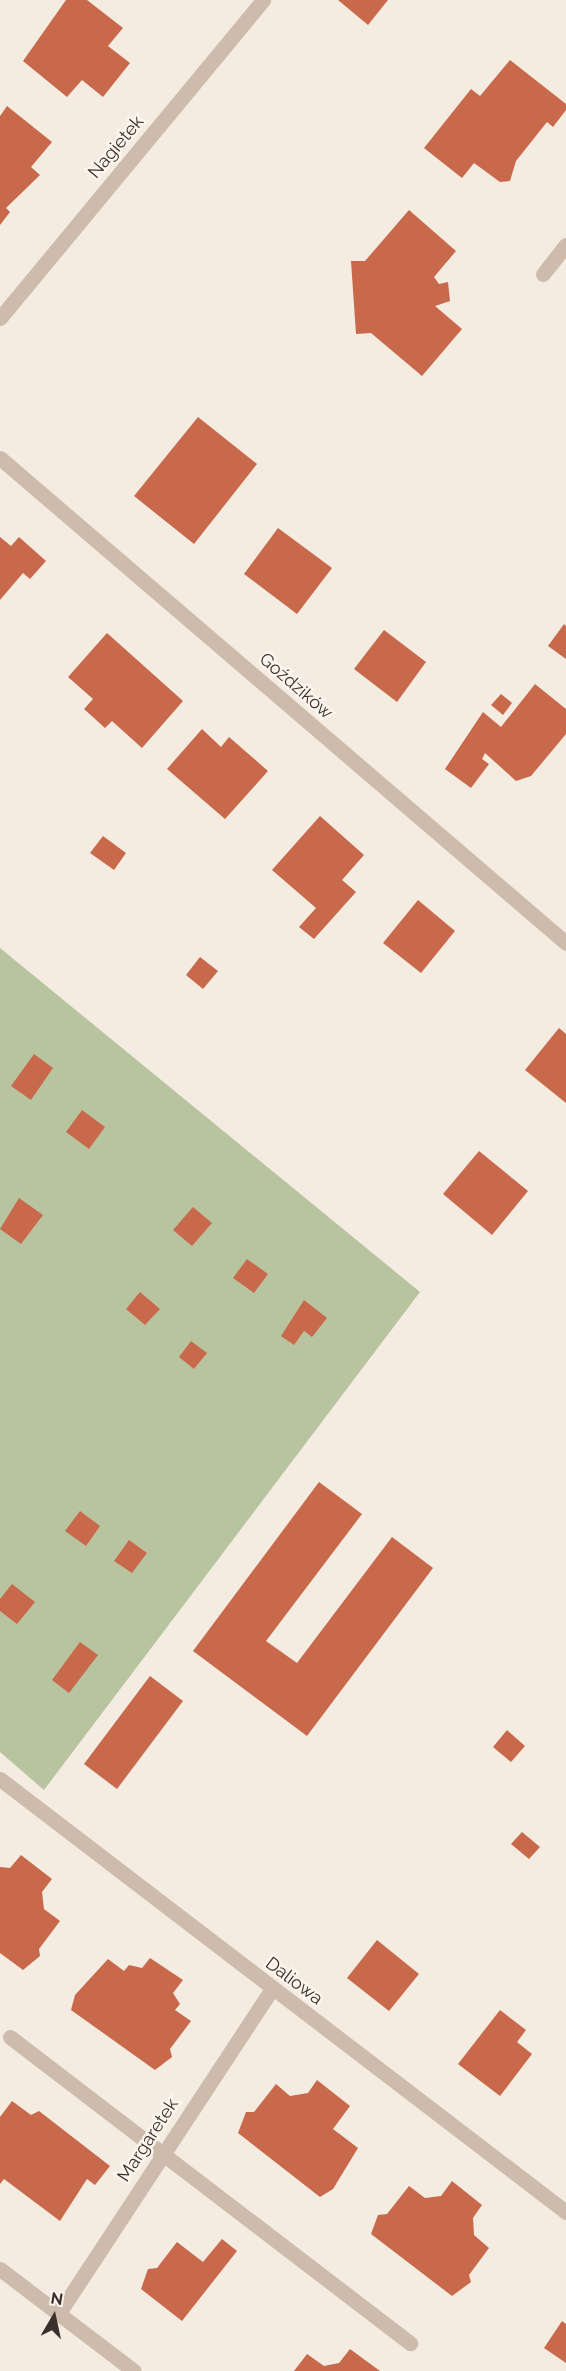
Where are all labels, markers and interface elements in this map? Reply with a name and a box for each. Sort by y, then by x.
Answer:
street label: Nagietek [84,111,148,183]
street label: Goździków [255,648,337,724]
street label: Daliowa [261,1953,327,2009]
street label: Margaretek [113,2094,183,2186]
north arrow [24,2287,84,2347]
text: N [49,2288,64,2309]

